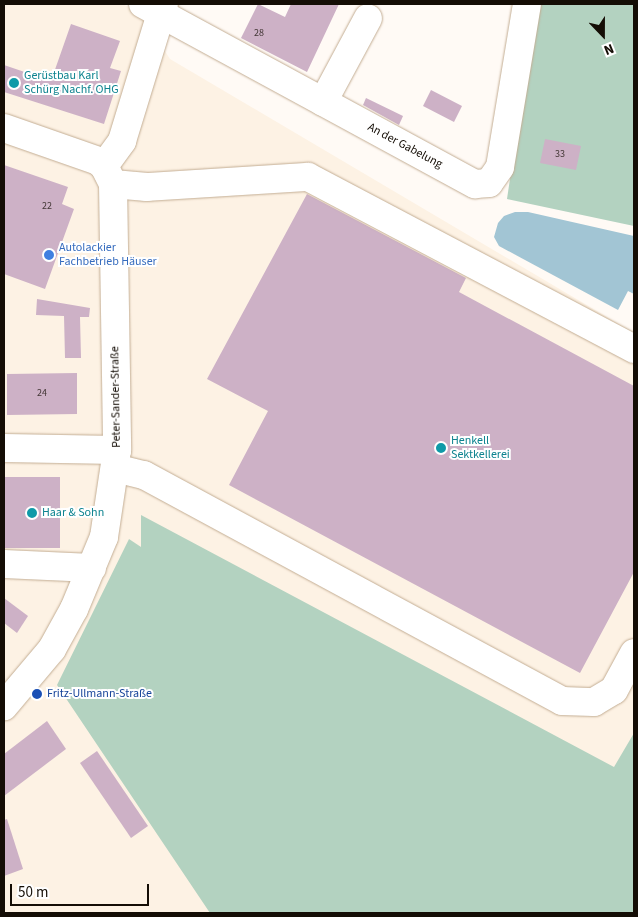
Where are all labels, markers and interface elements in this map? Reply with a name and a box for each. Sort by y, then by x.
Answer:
north arrow [578,10,628,60]
house number: 28 [254,28,264,40]
text: N [601,38,617,60]
place label: Gerüstbau Karl Schürg Nachf. OHG [24,69,119,97]
marker: Gerüstbau Karl Schürg Nachf. OHG [8,77,20,89]
street label: An der Gabelung [365,120,445,172]
house number: 33 [555,149,565,161]
house number: 22 [42,201,52,213]
place label: Autolackier Fachbetrieb Häuser [59,241,157,269]
marker: Autolackier Fachbetrieb Häuser [43,249,55,261]
street label: Peter-Sander-Straße [108,346,124,448]
house number: 24 [37,388,47,400]
place label: Henkell Sektkellerei [451,434,510,462]
marker: Henkell Sektkellerei [435,442,447,454]
place label: Haar & Sohn [42,506,104,520]
marker: Haar & Sohn [26,507,38,519]
place label: Fritz-Ullmann-Straße [47,687,152,701]
marker: Fritz-Ullmann-Straße [31,688,43,700]
scale bar [12,874,151,906]
text: 50 m [18,882,48,903]

